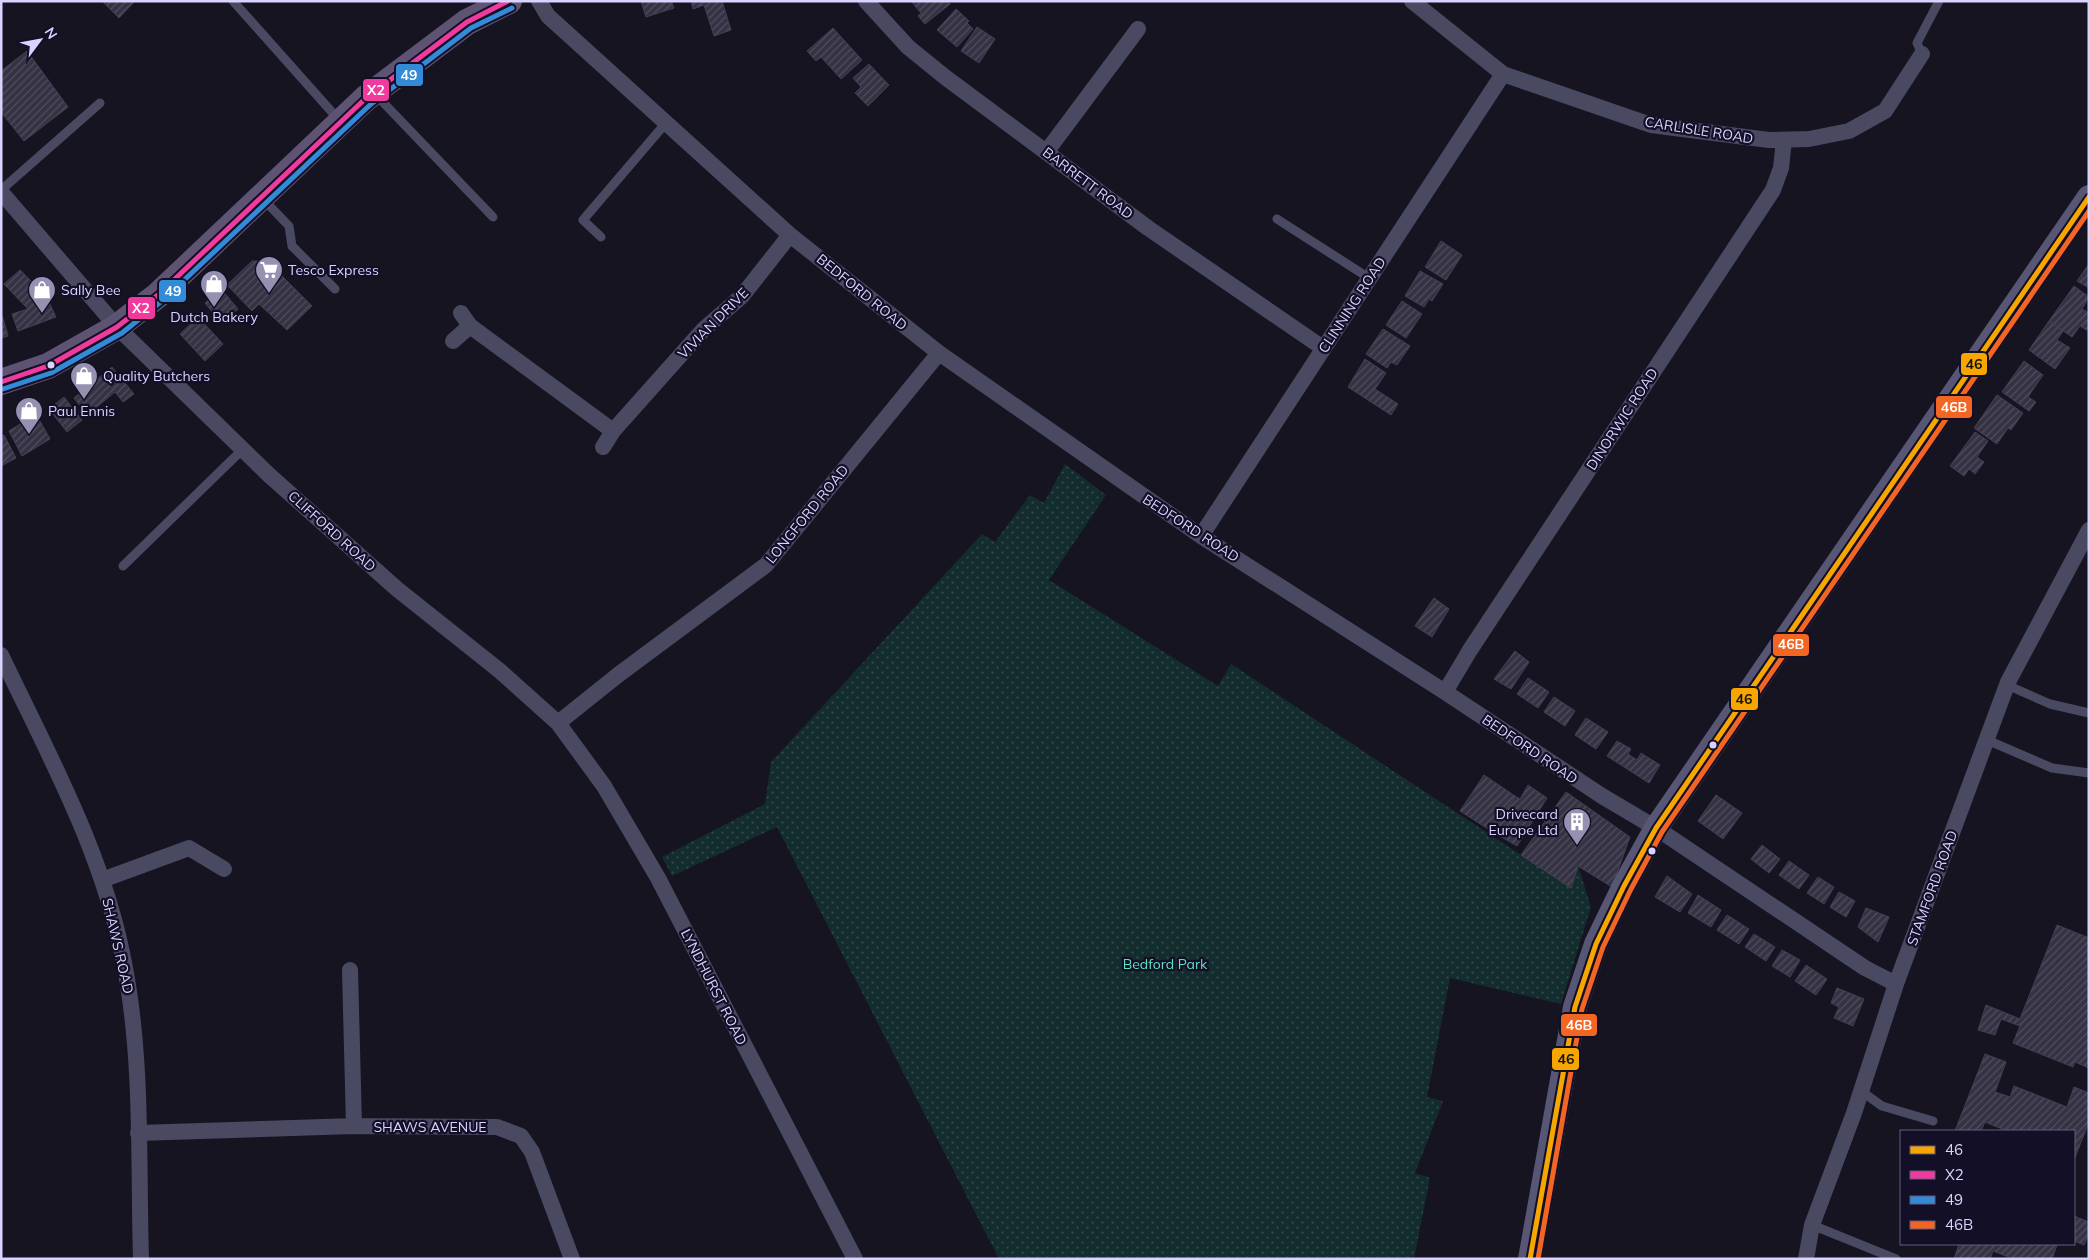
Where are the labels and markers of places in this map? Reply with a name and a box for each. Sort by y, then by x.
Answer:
supermarket icon: Tesco Express [254,255,284,294]
place label: Tesco Express [288,261,379,279]
shop icon: Dutch Bakery [199,269,229,308]
shop icon: Sally Bee [27,275,57,314]
place label: Sally Bee [61,281,121,299]
place label: Dutch Bakery [170,308,258,326]
unlabelled marker [46,360,56,370]
shop icon: Quality Butchers [69,361,99,400]
place label: Quality Butchers [103,367,210,385]
shop icon: Paul Ennis [14,396,44,435]
place label: Paul Ennis [48,402,115,420]
unlabelled marker [1708,740,1718,750]
place label: Drivecard Europe Ltd [1489,805,1558,839]
building icon: Drivecard Europe Ltd [1562,807,1592,846]
unlabelled marker [1647,846,1657,856]

